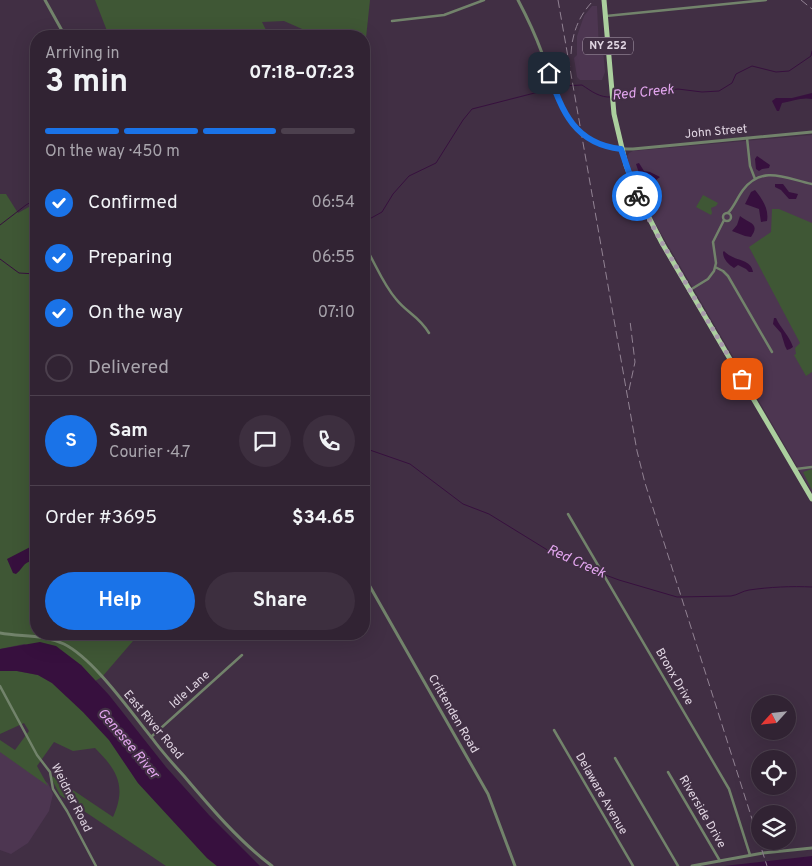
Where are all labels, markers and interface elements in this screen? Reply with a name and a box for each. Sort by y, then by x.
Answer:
road number: NY 252 [583,37,633,54]
text: Arriving in [45,44,120,64]
pin [528,52,570,94]
icon: home [535,59,563,87]
text: 07:18–07:23 [249,61,355,85]
text: 3 min [45,63,128,103]
water label: Red Creek [611,81,676,105]
street label: John Street [684,121,748,143]
text: On the way · 450 m [45,142,180,162]
courier [612,171,662,221]
icon: bike [623,182,651,210]
icon: check [45,189,73,217]
text: Confirmed [88,191,178,215]
text: 06:54 [311,193,355,213]
icon: check [45,244,73,272]
text: Preparing [88,246,172,270]
text: 06:55 [312,248,355,268]
icon: check [45,299,73,327]
text: On the way [88,301,183,325]
text: 07:10 [318,303,355,323]
text: Delivered [88,356,169,380]
pin [721,358,763,400]
icon: bag [728,365,756,393]
button: chat [239,415,291,467]
button: phone [303,415,355,467]
text: Sam [109,419,148,443]
text: S [65,429,77,453]
text: Courier · 4.7 [109,443,190,463]
text: Order #3695 [45,506,157,530]
text: $34.65 [292,506,355,530]
water label: Red Creek [544,542,609,583]
button: Help [45,572,195,630]
button: Share [205,572,355,630]
street label: Bronx Drive [651,646,697,708]
street label: Idle Lane [166,668,214,712]
street label: Crittenden Road [424,672,482,756]
street label: East River Road [119,687,187,763]
north arrow [751,695,796,740]
map controls [751,695,796,850]
water label: Genesee River [94,705,164,784]
street label: Delaware Avenue [571,750,631,838]
button: locate [751,750,796,795]
street label: Weidner Road [47,761,95,835]
street label: Riverside Drive [675,773,729,851]
button: layers [751,805,796,850]

